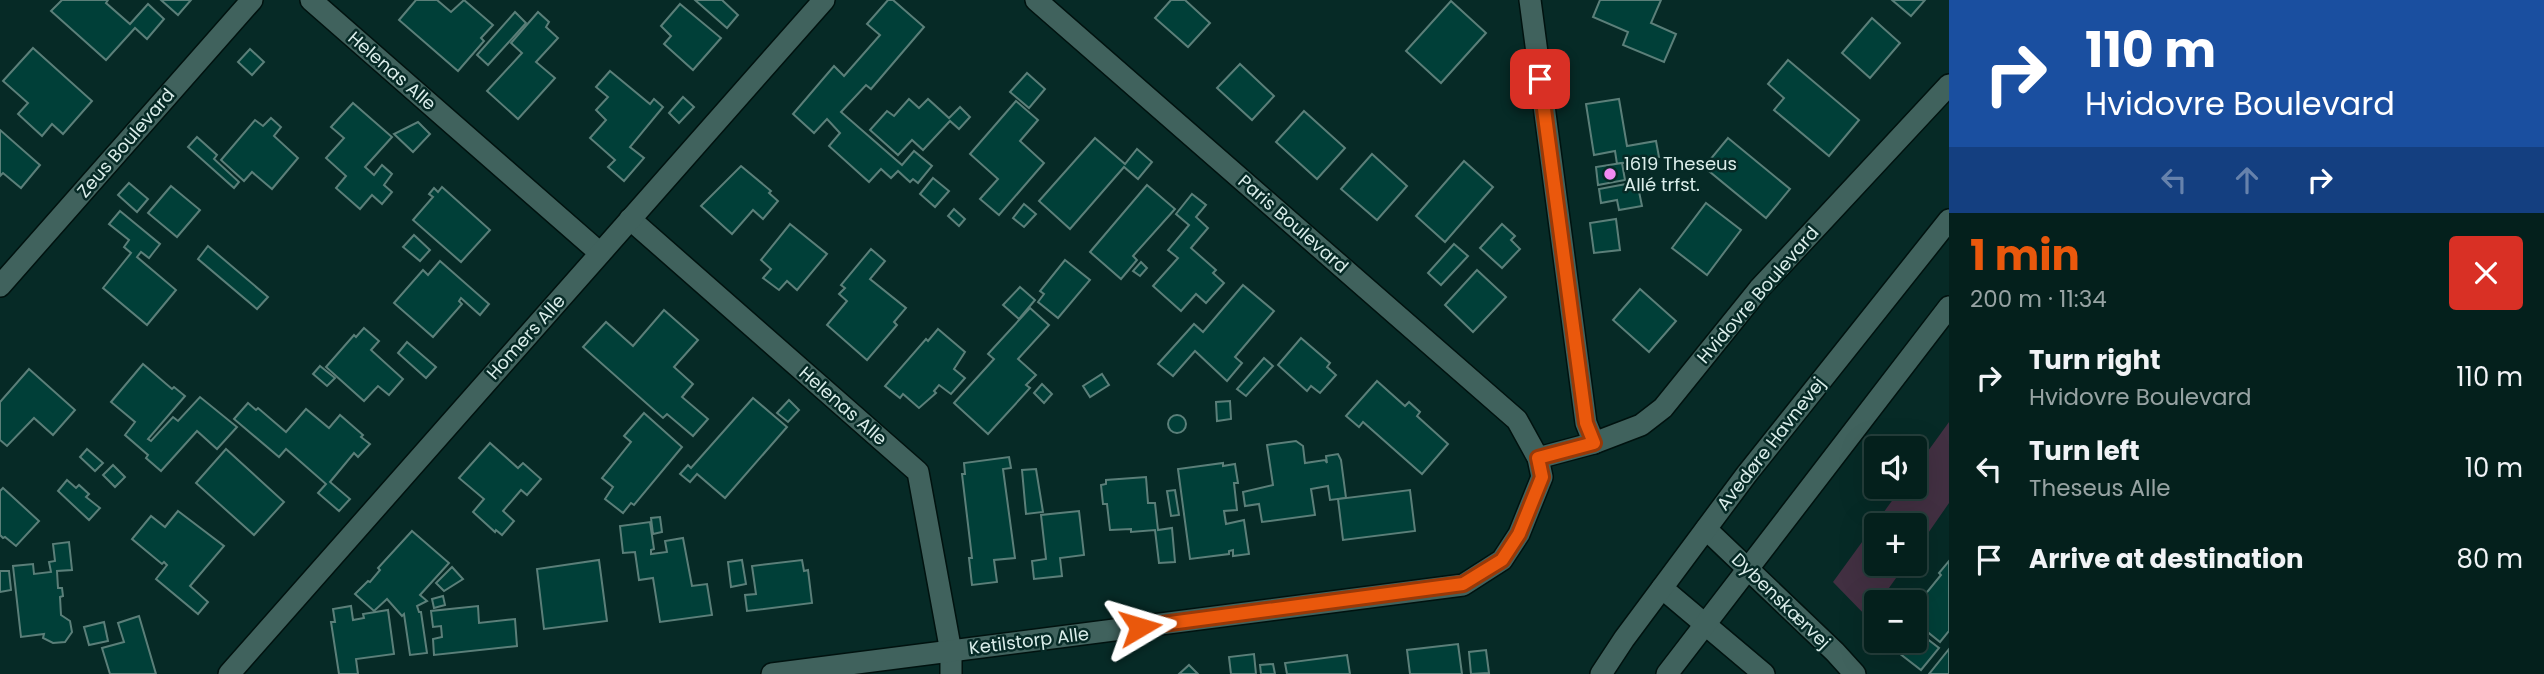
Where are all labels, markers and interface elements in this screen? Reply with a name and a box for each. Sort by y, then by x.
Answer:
text: 110 m [2085,16,2216,84]
street label: Helenas Alle [343,25,442,116]
icon: right [1970,28,2061,119]
pin [1510,49,1570,109]
icon: arrive [1521,60,1559,98]
text: Hvidovre Boulevard [2085,81,2395,126]
street label: Zeus Boulevard [71,83,180,203]
place label: 1619 Theseus Allé trfst. [1624,151,1737,197]
icon: left [2155,161,2193,199]
icon: ahead [2228,161,2266,199]
icon: right [2301,161,2339,199]
marker: 1619 Theseus Allé trfst. [1602,166,1618,182]
street label: Paris Boulevard [1233,169,1354,279]
street label: Hvidovre Boulevard [1691,221,1824,369]
text: 1 min [1970,226,2080,285]
button: close [2449,236,2523,310]
text: 200 m · 11:34 [1970,283,2107,315]
street label: Homers Alle [481,289,571,385]
text: Turn right [2029,342,2161,378]
icon: right [1970,359,2008,397]
text: 110 m [2456,359,2523,395]
street label: Helenas Alle [794,360,893,451]
street label: Avedøre Havnevej [1711,372,1831,516]
text: Hvidovre Boulevard [2029,381,2252,413]
text: Turn left [2029,433,2140,469]
map controls [1864,436,1927,653]
button: sound [1864,436,1927,499]
icon: left [1970,450,2008,488]
text: 10 m [2465,450,2523,486]
text: Theseus Alle [2029,472,2171,504]
button: + [1864,513,1927,576]
icon: arrive [1970,541,2008,579]
text: Arrive at destination [2029,541,2304,577]
text: 80 m [2457,541,2523,577]
street label: Dybenskærvej [1726,547,1836,654]
position arrow [1103,590,1177,664]
button: − [1864,590,1927,653]
street label: Ketilstorp Alle [968,621,1090,660]

